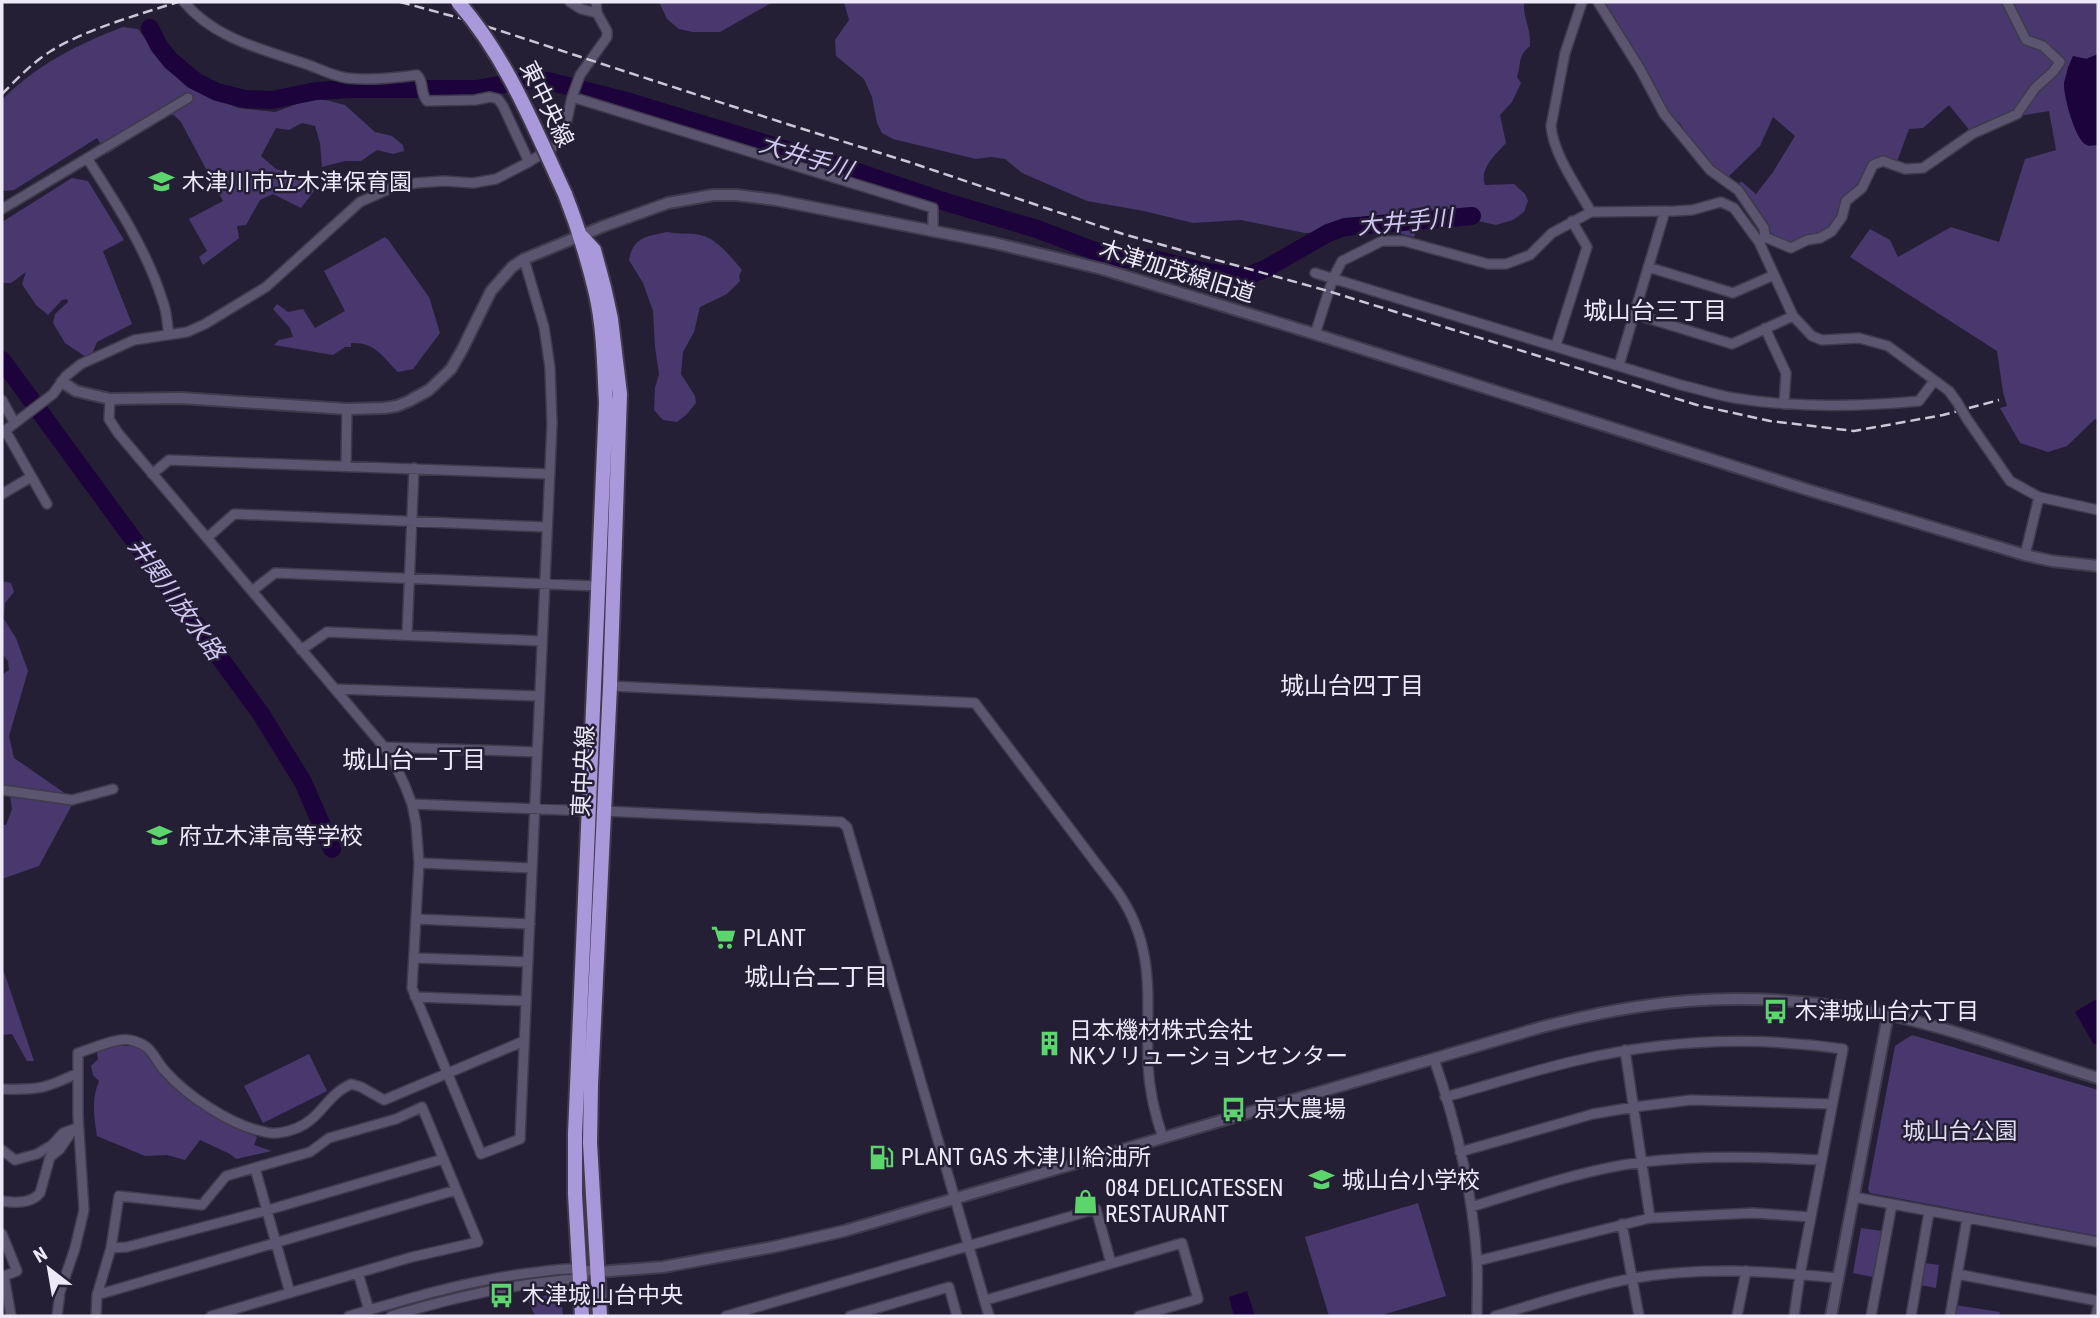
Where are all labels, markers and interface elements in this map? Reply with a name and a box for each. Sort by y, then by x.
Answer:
street label: 東中央線 [514,57,579,151]
water label: 大井手川 [756,130,859,185]
school or university icon: 木津川市立木津保育園 [148,168,176,196]
place label: 木津川市立木津保育園 [182,169,412,196]
water label: 大井手川 [1356,204,1457,240]
street label: 木津加茂線旧道 [1096,235,1258,308]
district label: 城山台三丁目 [1583,297,1727,325]
water label: 井関川放水路 [122,533,231,667]
district label: 城山台四丁目 [1280,672,1424,700]
street label: 東中央線 [568,724,599,818]
district label: 城山台一丁目 [342,746,486,774]
school or university icon: 府立木津高等学校 [145,822,173,850]
place label: 府立木津高等学校 [179,823,363,850]
supermarket icon: PLANT [709,924,737,952]
place label: PLANT [743,925,806,952]
district label: 城山台二丁目 [744,963,888,991]
bus stop icon: 木津城山台六丁目 [1761,997,1789,1025]
place label: 木津城山台六丁目 [1795,998,1979,1025]
place label: 日本機材株式会社 NKソリューションセンター [1069,1017,1348,1070]
building icon: 日本機材株式会社 NKソリューションセンター [1035,1029,1063,1057]
bus stop icon: 京大農場 [1220,1095,1248,1123]
place label: 京大農場 [1254,1096,1346,1123]
park label: 城山台公園 [1903,1118,2018,1145]
fuel station icon: PLANT GAS 木津川給油所 [867,1143,895,1171]
place label: PLANT GAS 木津川給油所 [901,1144,1151,1171]
school or university icon: 城山台小学校 [1308,1166,1336,1194]
place label: 城山台小学校 [1342,1167,1480,1194]
place label: 084 DELICATESSEN RESTAURANT [1105,1175,1283,1228]
shop icon: 084 DELICATESSEN RESTAURANT [1071,1187,1099,1215]
north arrow [14,1234,84,1304]
text: N [30,1242,51,1268]
bus stop icon: 木津城山台中央 [488,1281,516,1309]
place label: 木津城山台中央 [522,1282,683,1309]

